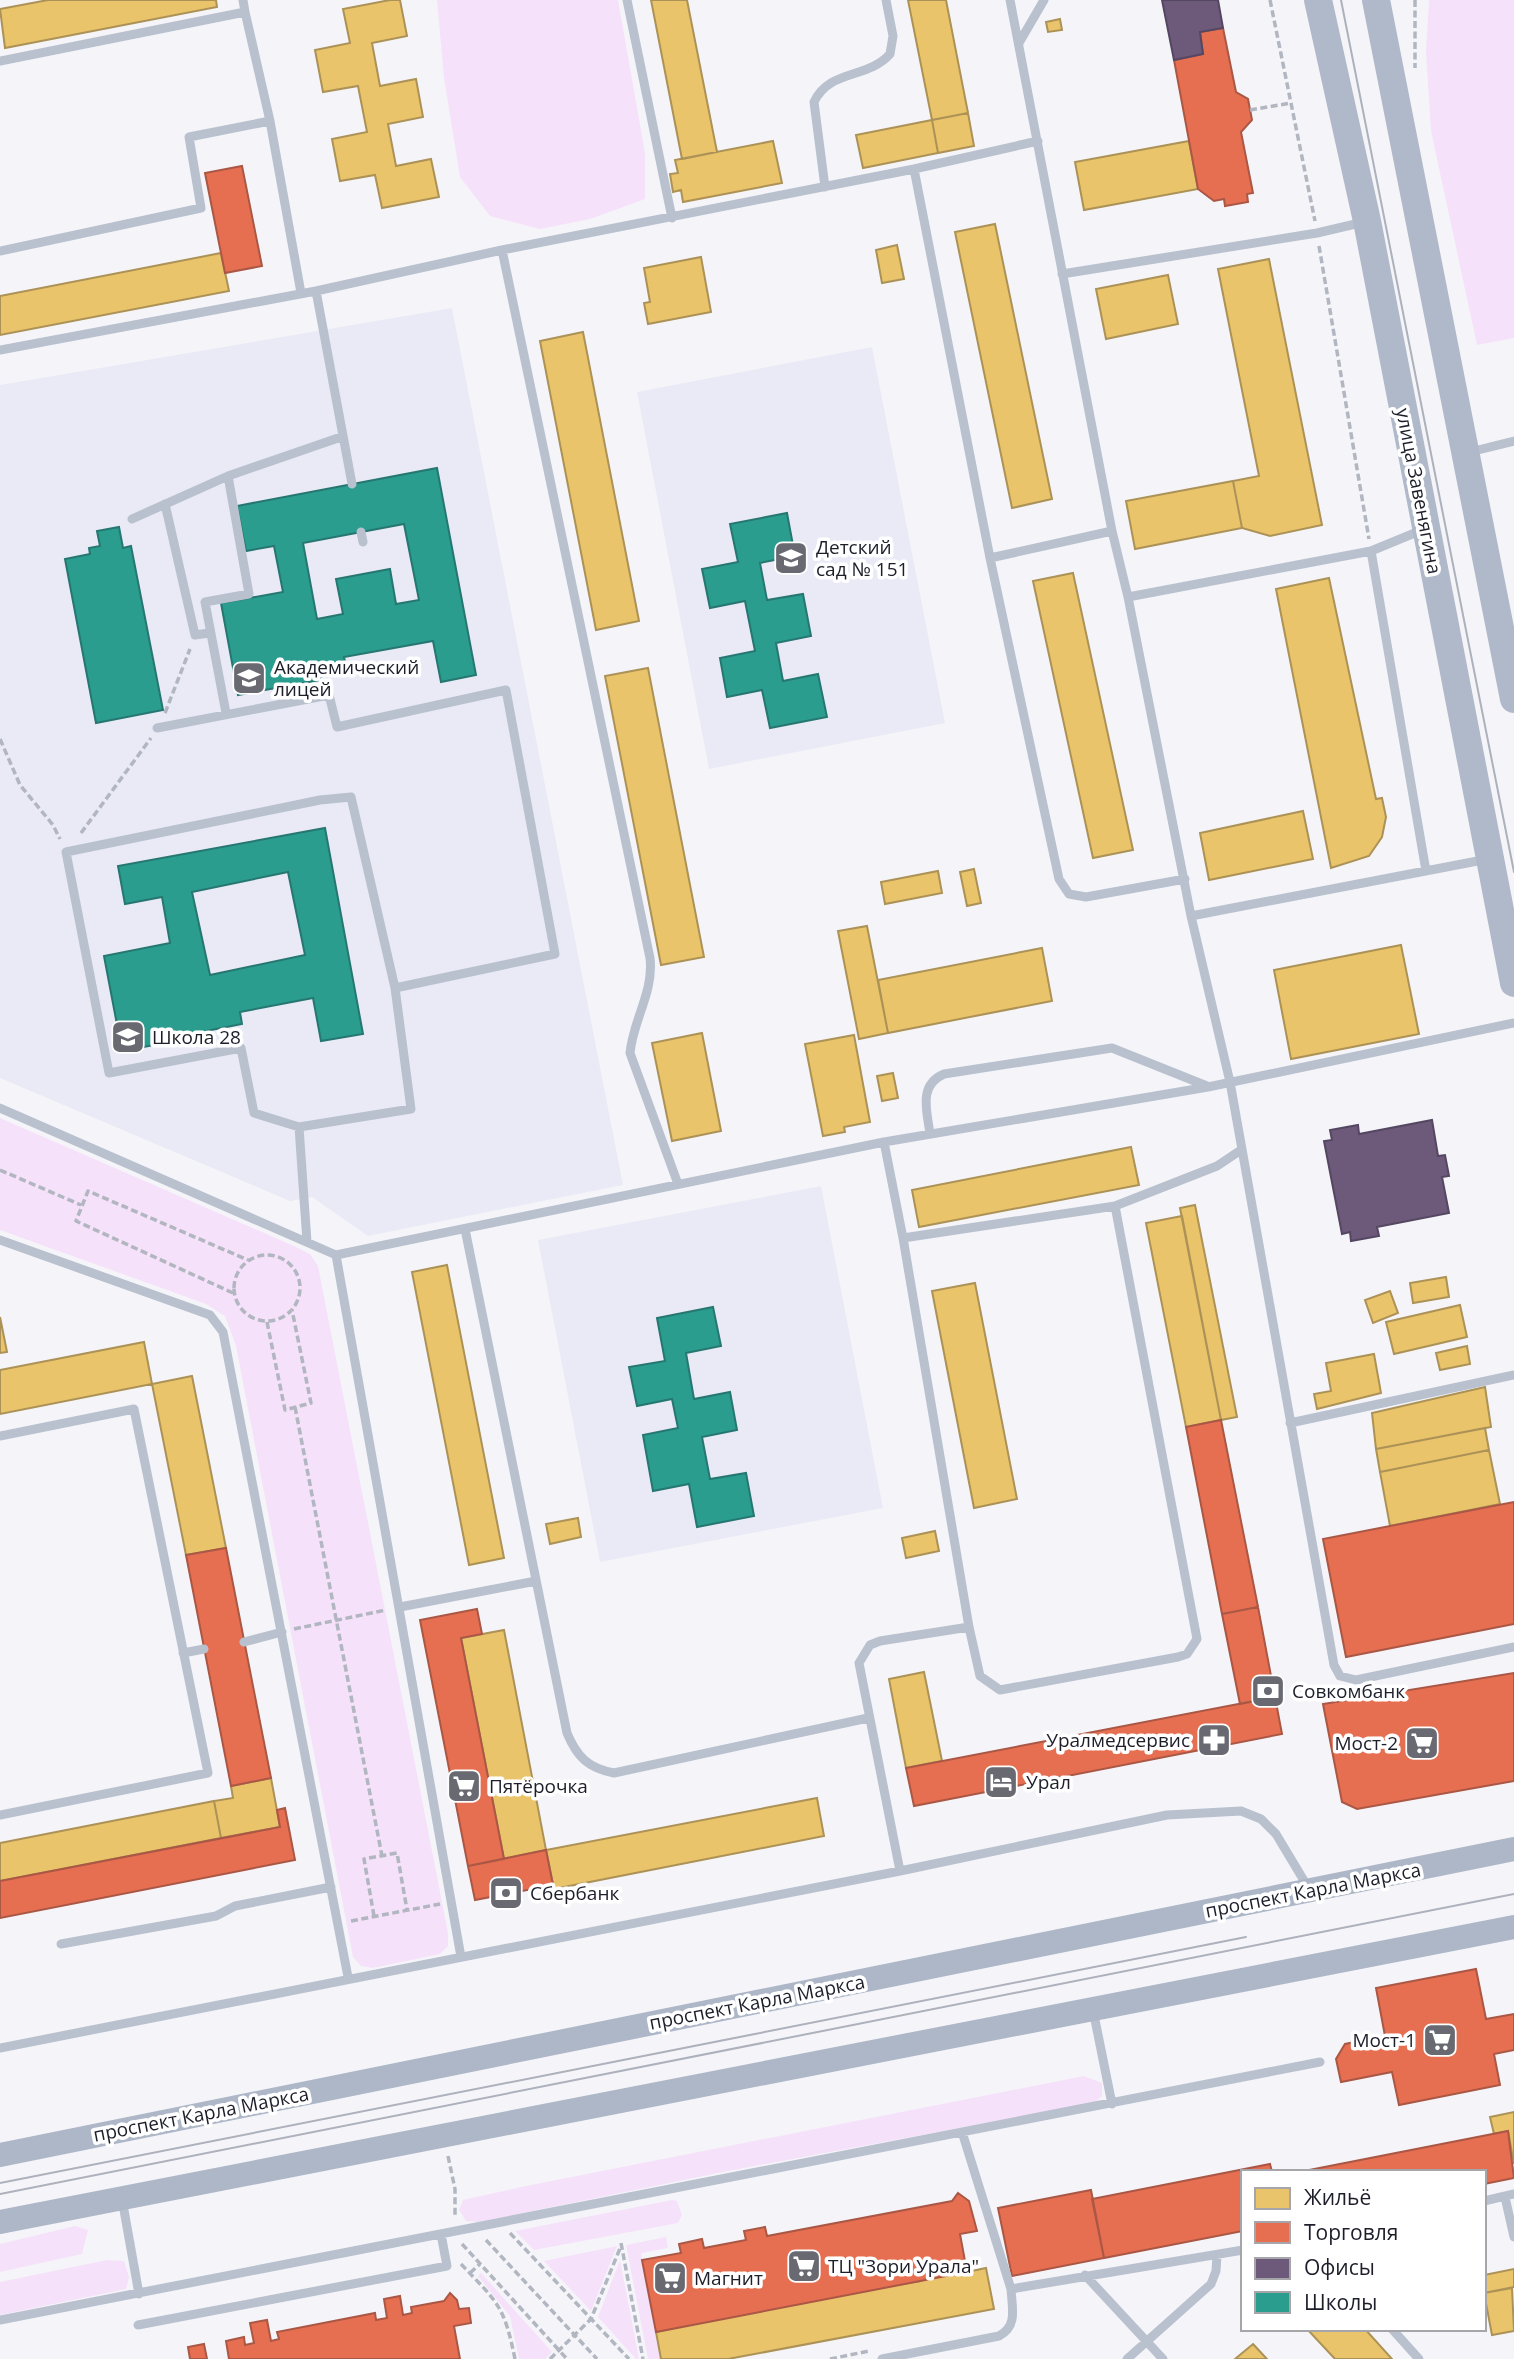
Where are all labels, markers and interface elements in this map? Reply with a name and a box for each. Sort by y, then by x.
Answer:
street label: улица Завенягина [1390,406,1448,576]
place label: Детский сад № 151 [816,534,908,582]
school or university icon: Детский сад № 151 [772,539,810,577]
place label: Академический лицей [274,654,419,702]
school or university icon: Академический лицей [230,659,268,697]
school or university icon: Школа 28 [109,1018,147,1056]
place label: Школа 28 [152,1024,241,1050]
bank icon: Совкомбанк [1249,1672,1287,1710]
place label: Совкомбанк [1292,1678,1405,1704]
pharmacy icon: Уралмедсервис [1195,1721,1233,1759]
supermarket icon: Мост-2 [1403,1724,1441,1762]
place label: Уралмедсервис [1046,1727,1190,1753]
place label: Мост-2 [1334,1730,1398,1756]
hotel icon: Урал [982,1763,1020,1801]
supermarket icon: Пятёрочка [445,1767,483,1805]
place label: Урал [1026,1769,1071,1795]
place label: Пятёрочка [489,1773,588,1799]
street label: проспект Карла Маркса [1203,1856,1423,1924]
bank icon: Сбербанк [487,1874,525,1912]
place label: Сбербанк [530,1880,619,1906]
street label: проспект Карла Маркса [647,1968,867,2036]
supermarket icon: Мост-1 [1421,2021,1459,2059]
place label: Мост-1 [1352,2027,1416,2053]
street label: проспект Карла Маркса [91,2080,311,2148]
legend [1241,2170,1486,2331]
text: Жильё [1304,2183,1371,2211]
text: Торговля [1304,2218,1398,2246]
supermarket icon: ТЦ "Зори Урала" [785,2247,823,2285]
place label: ТЦ "Зори Урала" [828,2253,979,2279]
text: Офисы [1304,2253,1375,2281]
supermarket icon: Магнит [651,2259,689,2297]
place label: Магнит [694,2265,763,2291]
text: Школы [1304,2288,1377,2316]

